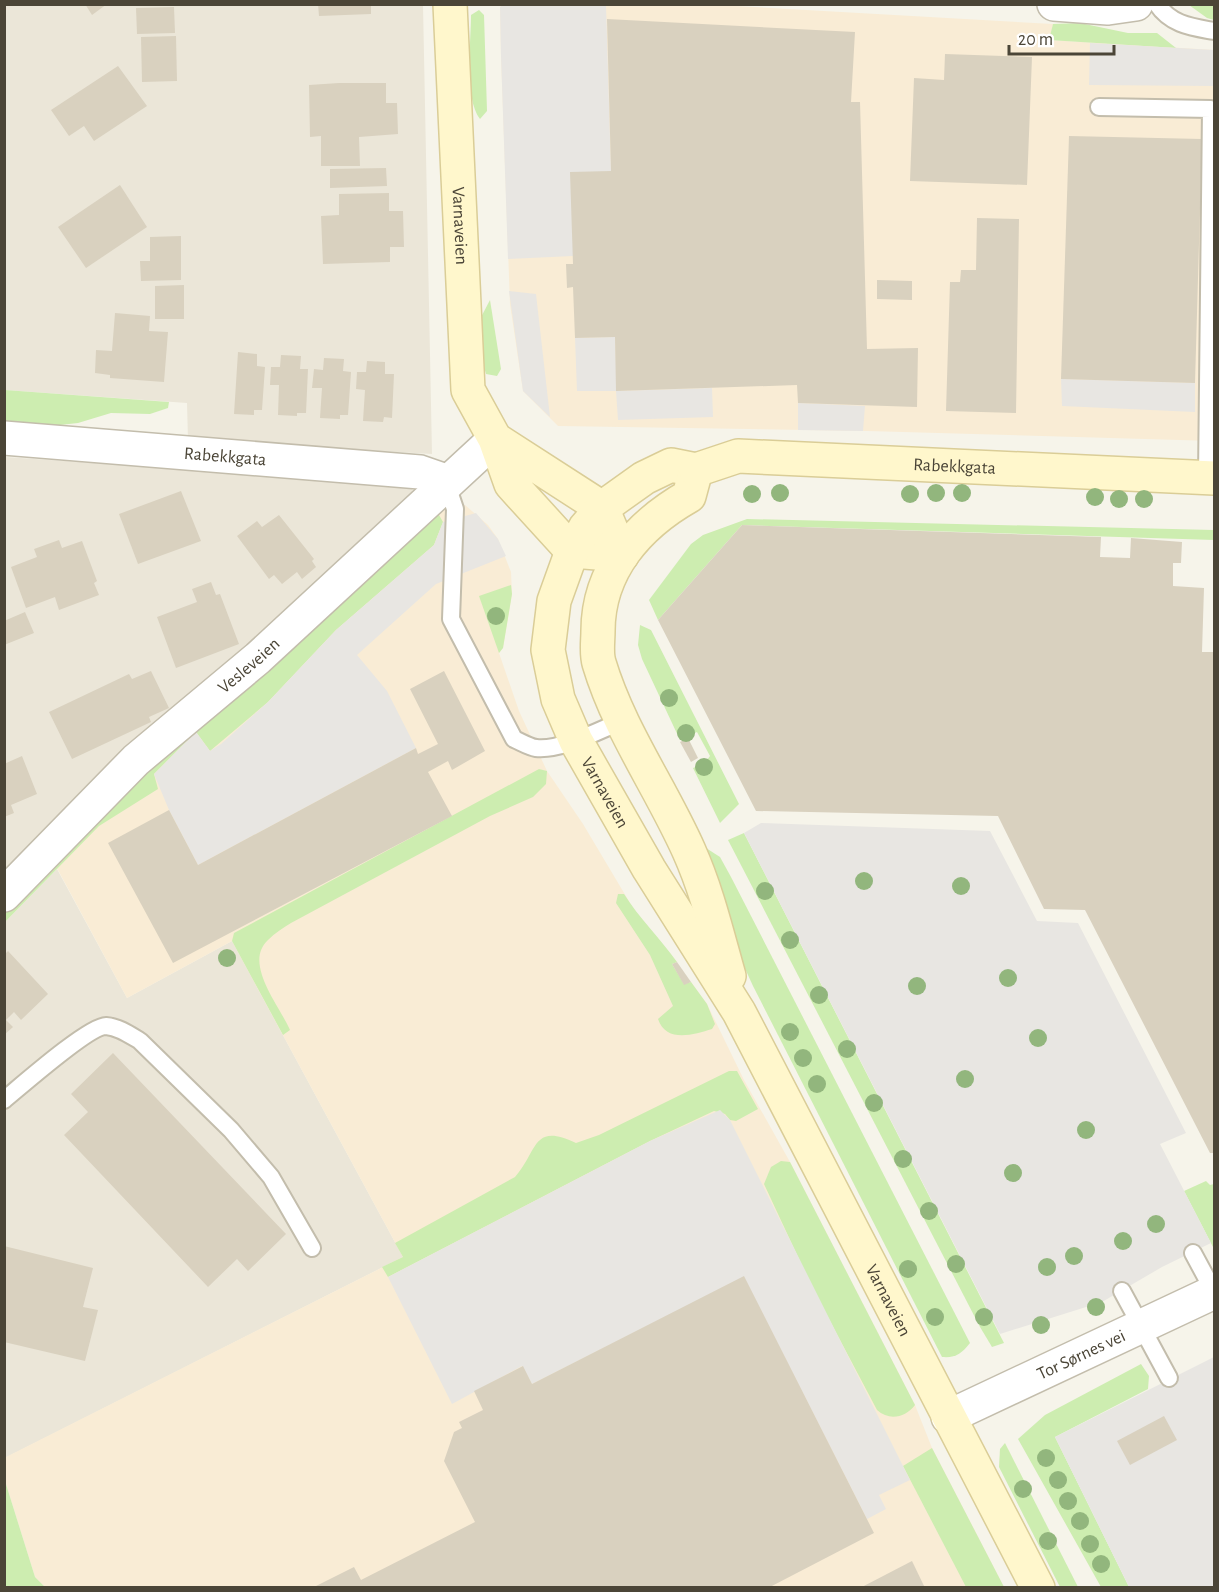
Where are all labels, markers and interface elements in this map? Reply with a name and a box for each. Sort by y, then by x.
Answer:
scale bar [1009,18,1114,56]
text: 20 m [1018,31,1053,49]
street label: Varnaveien [449,186,470,265]
street label: Rabekkgata [183,445,267,469]
street label: Rabekkgata [913,456,996,478]
street label: Vesleveien [215,635,284,697]
street label: Varnaveien [577,754,632,831]
street label: Varnaveien [862,1262,914,1340]
street label: Tor Sørnes vei [1035,1327,1128,1384]

